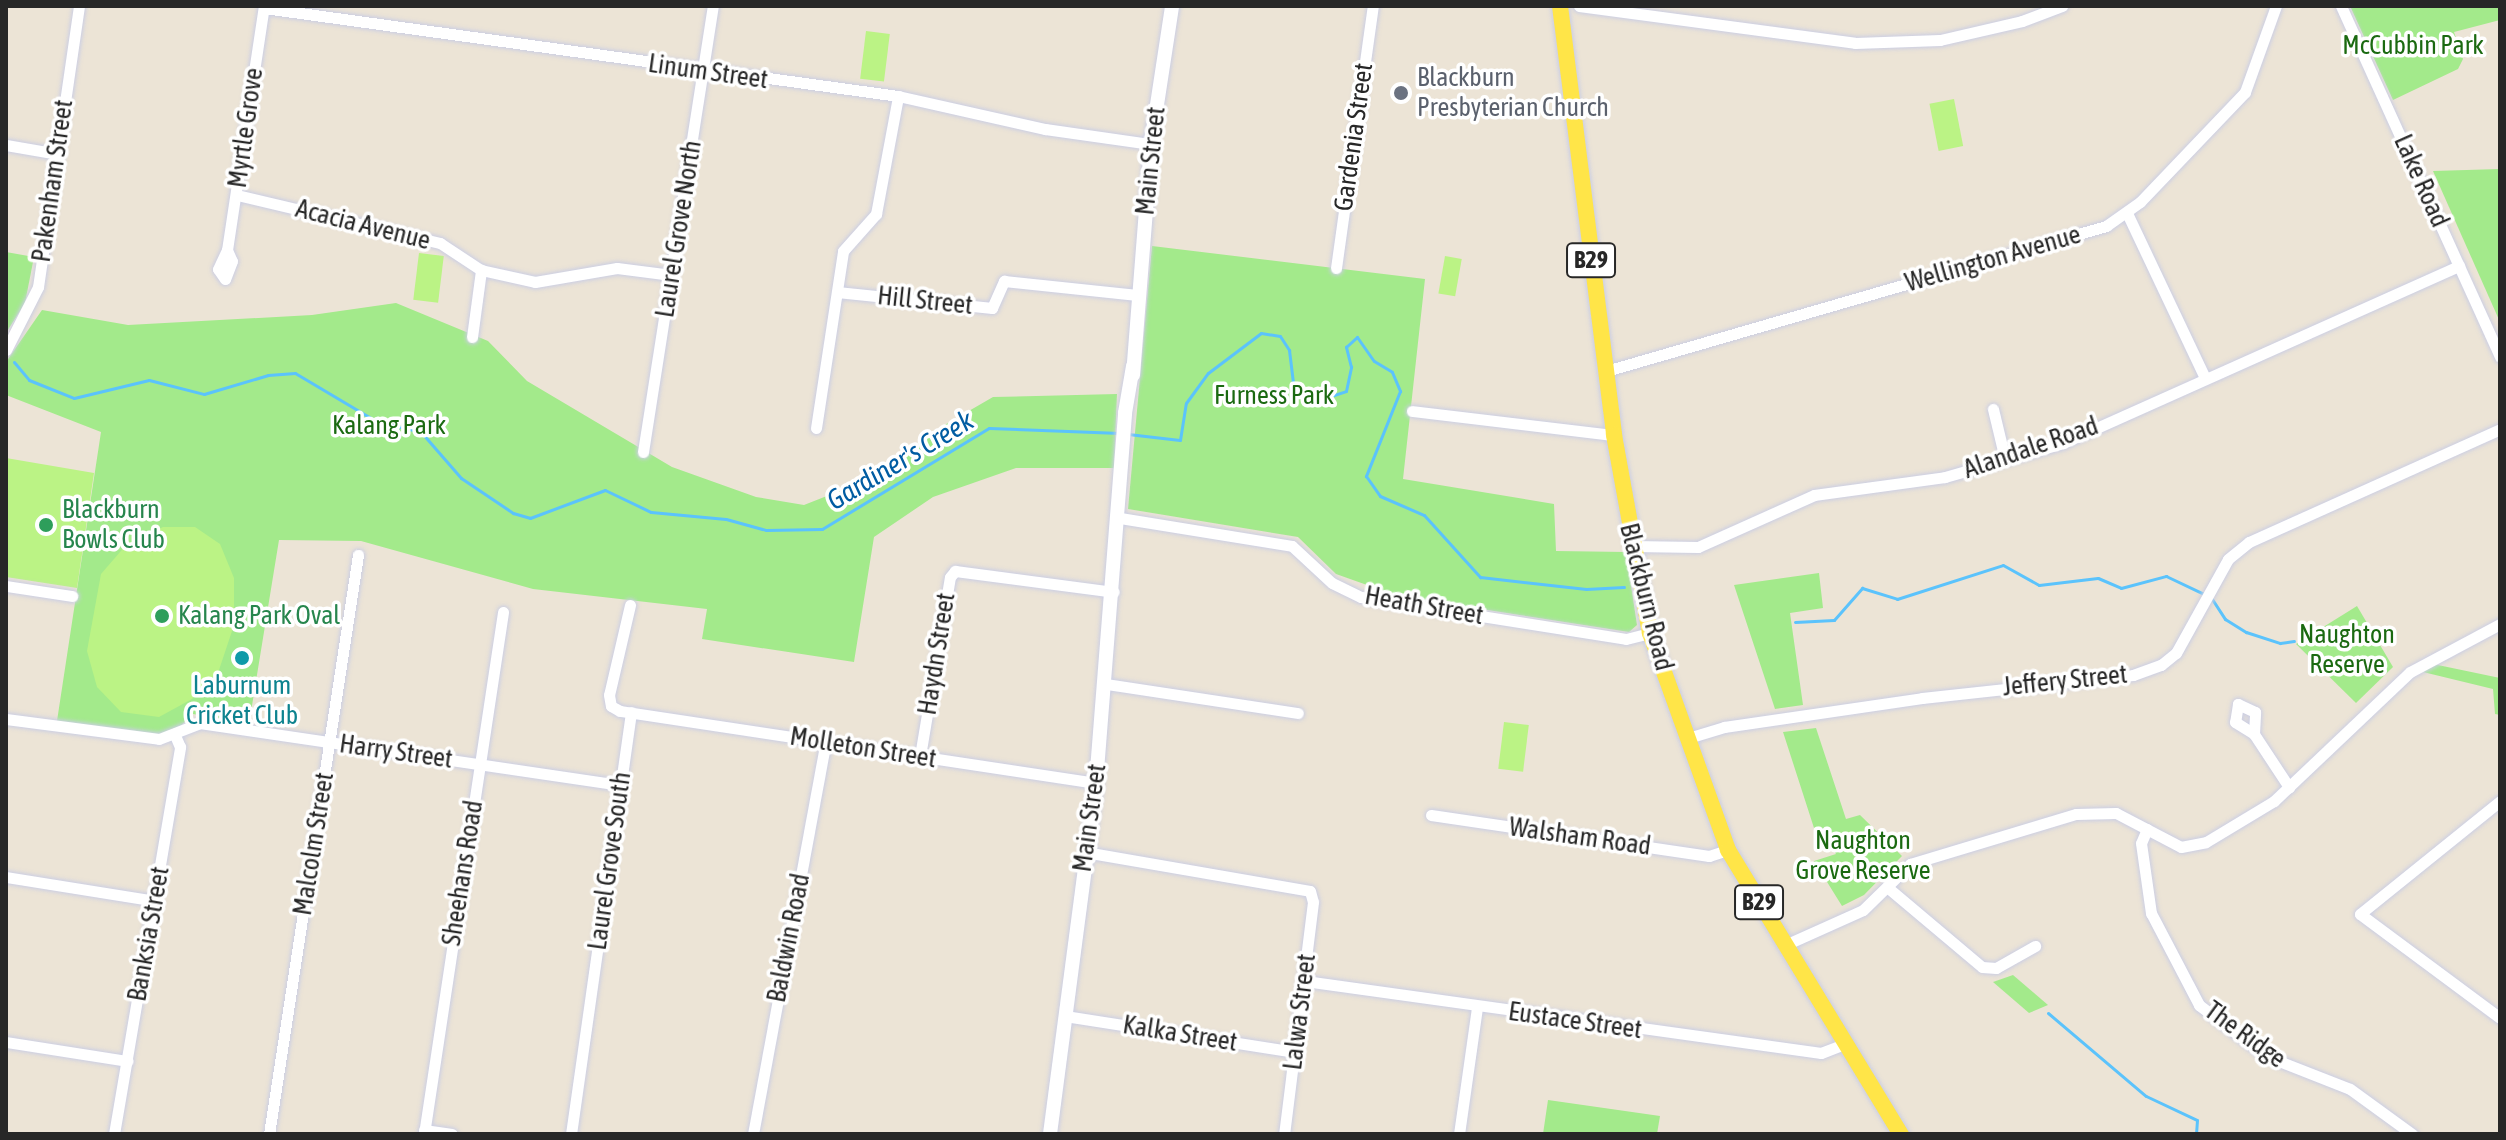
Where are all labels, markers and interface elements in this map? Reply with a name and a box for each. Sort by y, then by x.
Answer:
park label: McCubbin Park [2342,30,2484,62]
street label: Linum Street [646,48,770,96]
street label: Gardenia Street [1328,61,1380,213]
place label: Blackburn Presbyterian Church [1417,62,1609,124]
street label: Myrtle Grove [222,66,270,190]
marker: Blackburn Presbyterian Church [1392,84,1410,102]
street label: Pakenham Street [26,98,80,264]
street label: Main Street [1130,105,1172,217]
street label: Lake Road [2387,130,2455,232]
street label: Laurel Grove North [650,138,708,320]
street label: Acacia Avenue [292,193,434,257]
street label: Wellington Avenue [1902,219,2084,299]
road number: B29 [1565,240,1617,280]
street label: Hill Street [876,280,974,322]
park label: Furness Park [1214,380,1334,412]
water label: Gardiner's Creek [821,403,979,517]
park label: Kalang Park [332,410,446,442]
street label: Alandale Road [1960,410,2102,486]
place label: Blackburn Bowls Club [62,494,165,556]
marker: Blackburn Bowls Club [37,516,55,534]
street label: Blackburn Road [1613,520,1679,674]
street label: Heath Street [1362,580,1486,632]
street label: Haydn Street [912,591,962,717]
place label: Kalang Park Oval [178,600,340,632]
marker: Kalang Park Oval [153,607,171,625]
park label: Naughton Reserve [2299,619,2395,680]
marker: Laburnum Cricket Club [233,649,251,667]
street label: Jeffery Street [2001,659,2129,703]
place label: Laburnum Cricket Club [186,670,298,732]
street label: Molleton Street [788,721,938,775]
street label: Harry Street [337,729,455,775]
street label: Main Street [1067,762,1113,874]
street label: Malcolm Street [287,770,341,918]
street label: Laurel Grove South [582,770,638,952]
street label: Sheehans Road [436,798,490,948]
street label: Walsham Road [1507,812,1653,862]
park label: Naughton Grove Reserve [1796,825,1930,886]
street label: Banksia Street [122,864,176,1004]
street label: Baldwin Road [761,871,817,1005]
road number: B29 [1733,882,1785,922]
street label: Lalwa Street [1277,952,1323,1072]
street label: The Ridge [2198,995,2292,1075]
street label: Eustace Street [1506,996,1644,1046]
street label: Kalka Street [1121,1010,1239,1058]

